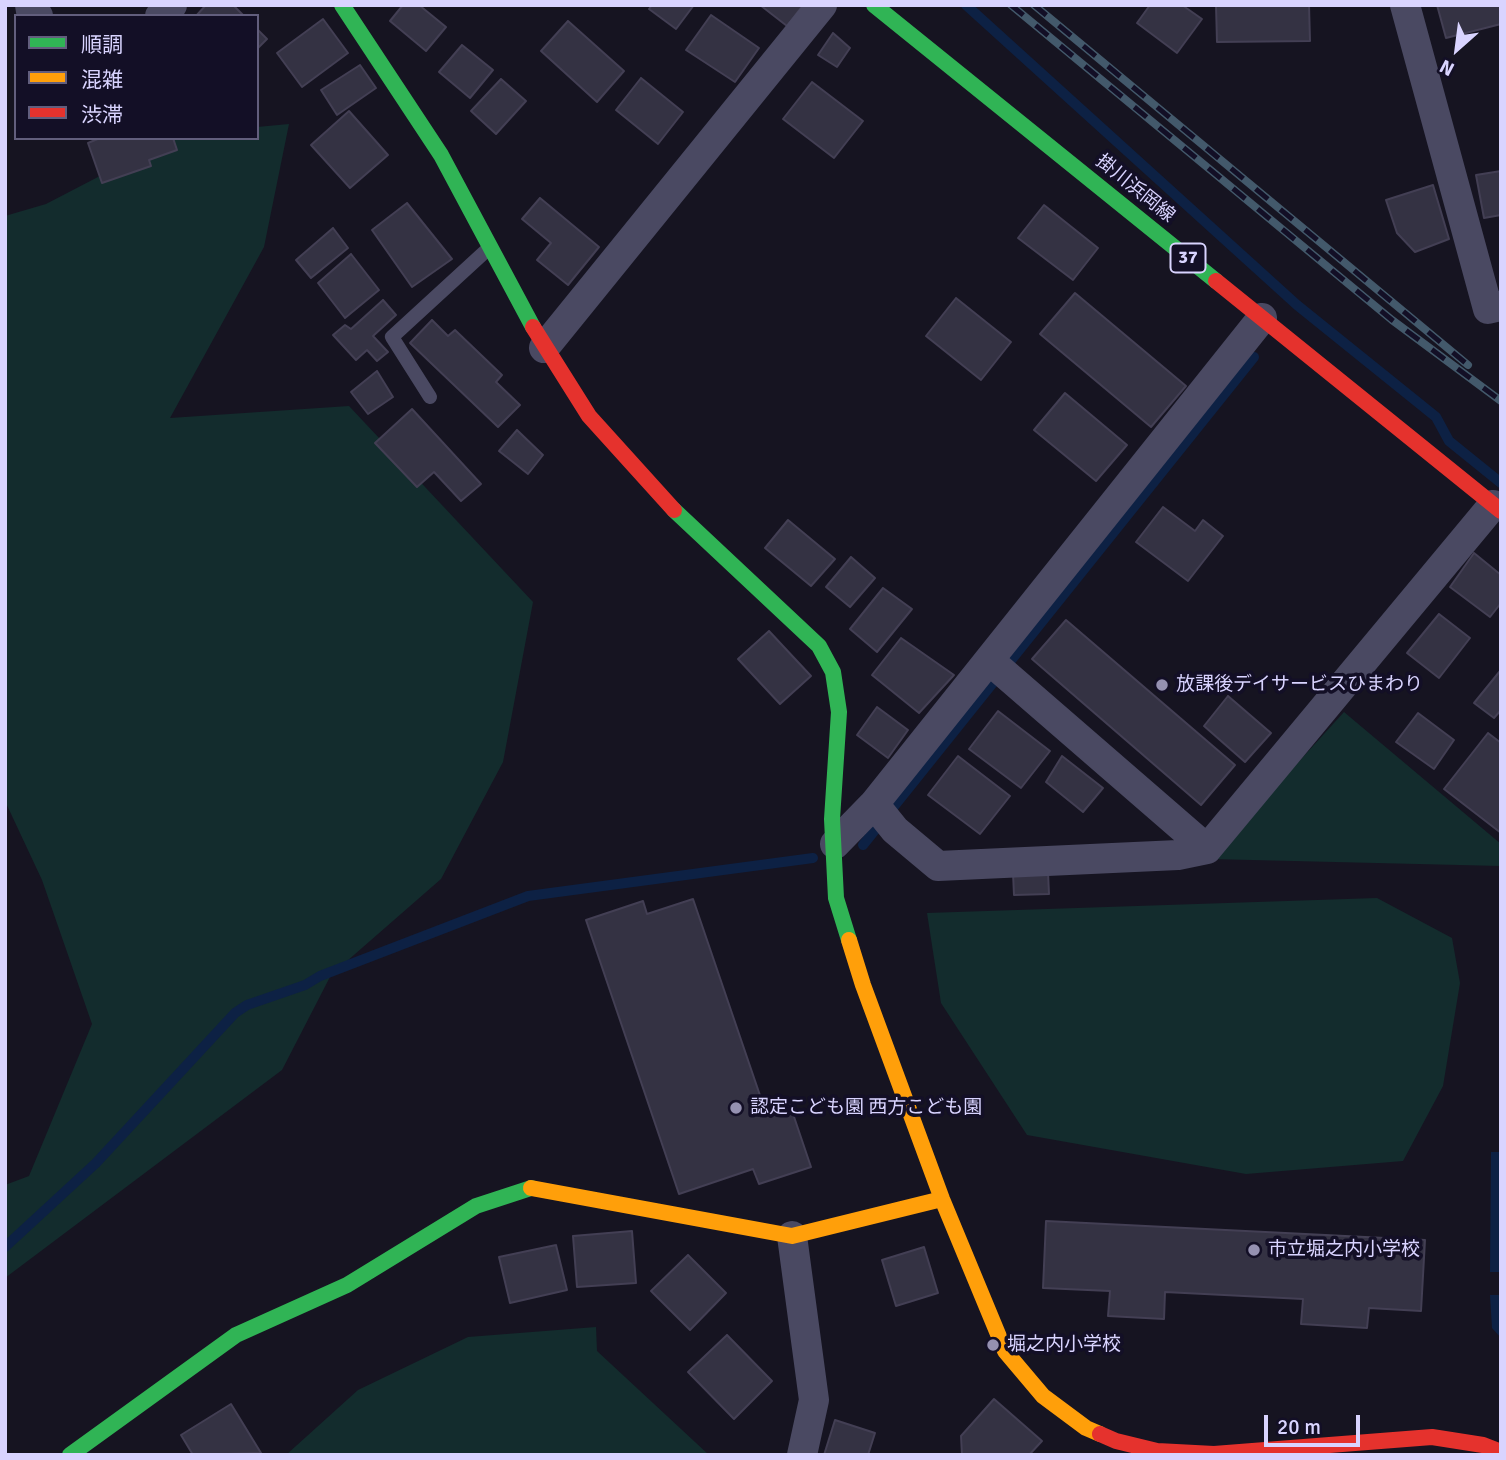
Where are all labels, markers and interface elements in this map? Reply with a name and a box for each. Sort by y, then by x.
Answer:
legend [14,14,259,140]
north arrow [1422,14,1492,84]
text: 順調 [81,32,123,58]
text: N [1436,54,1459,81]
text: 混雑 [81,67,123,93]
text: 渋滞 [81,102,123,128]
street label: 掛川浜岡線 [1091,150,1179,228]
road number: 37 [1170,244,1206,272]
place label: 放課後デイサービスひまわり [1176,674,1423,696]
marker: 放課後デイサービスひまわり [1154,677,1170,693]
place label: 認定こども園 西方こども園 [750,1097,982,1119]
marker: 認定こども園 西方こども園 [728,1100,744,1116]
place label: 市立堀之内小学校 [1268,1239,1420,1261]
marker: 市立堀之内小学校 [1246,1242,1262,1258]
place label: 堀之内小学校 [1007,1334,1121,1356]
marker: 堀之内小学校 [985,1337,1001,1353]
scale bar [1268,1400,1364,1444]
text: 20 m [1277,1414,1321,1440]

